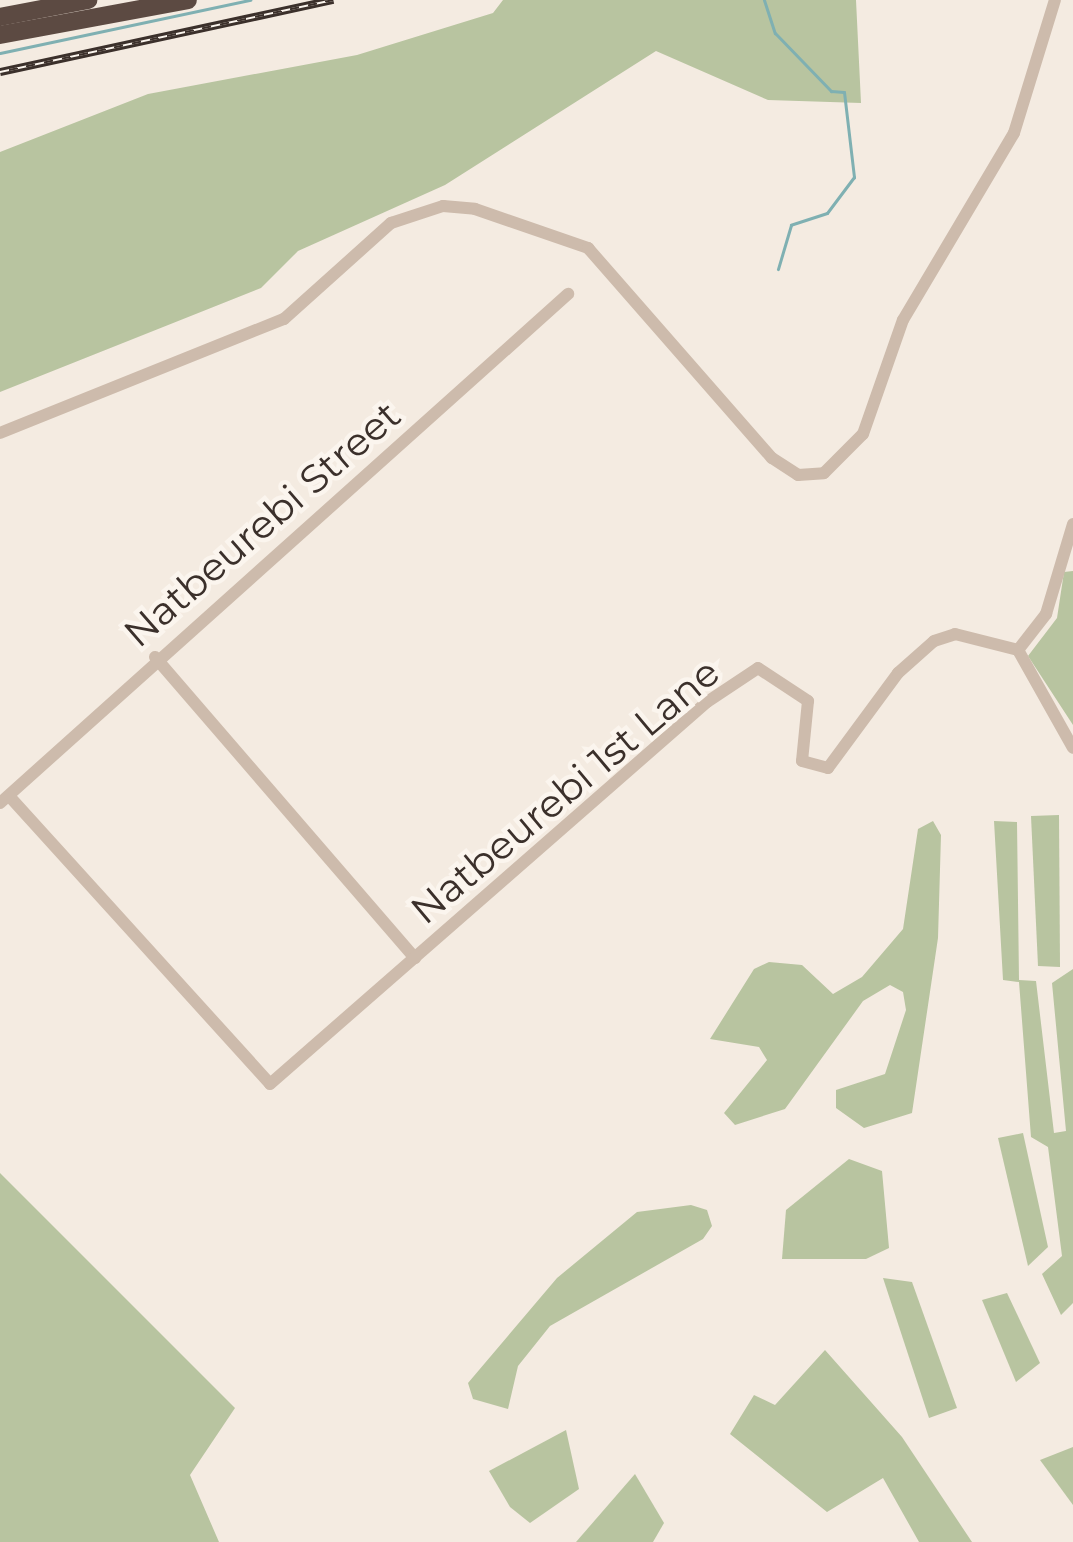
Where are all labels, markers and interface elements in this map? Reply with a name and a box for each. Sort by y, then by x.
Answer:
street label: Natbeurebi Street [114,391,410,657]
street label: Natbeurebi 1st Lane [401,648,729,934]

